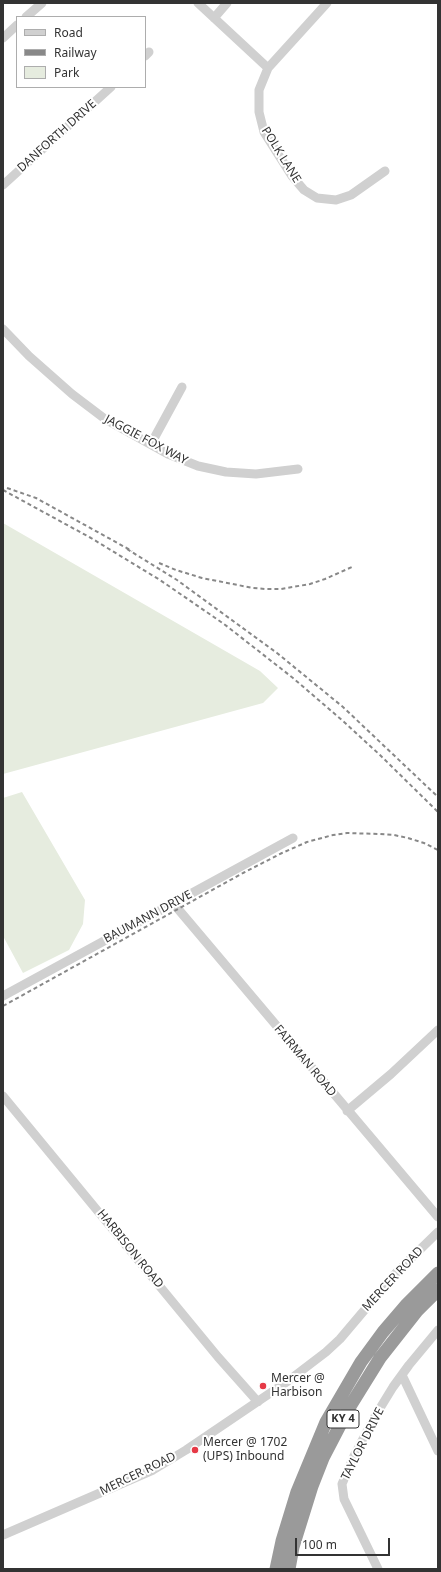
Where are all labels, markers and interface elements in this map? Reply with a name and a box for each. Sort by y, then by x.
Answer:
legend [16,16,146,88]
text: Road [54,24,83,41]
text: Railway [54,44,97,61]
text: Park [54,64,79,81]
street label: DANFORTH DRIVE [15,97,99,175]
street label: POLK LANE [258,124,304,186]
street label: JAGGIE FOX WAY [102,412,190,468]
street label: BAUMANN DRIVE [101,888,195,946]
street label: FAIRMAN ROAD [271,1022,339,1100]
street label: HARBISON ROAD [94,1207,166,1291]
street label: MERCER ROAD [359,1244,427,1314]
place label: Mercer @ Harbison [271,1372,325,1400]
marker: Mercer @ Harbison [258,1381,268,1391]
street label: TAYLOR DRIVE [338,1405,388,1483]
road number: KY 4 [327,1410,359,1428]
place label: Mercer @ 1702 (UPS) Inbound [203,1436,287,1464]
marker: Mercer @ 1702 (UPS) Inbound [190,1445,200,1455]
street label: MERCER ROAD [98,1449,178,1499]
scale bar [297,1530,392,1556]
text: 100 m [302,1536,337,1553]

